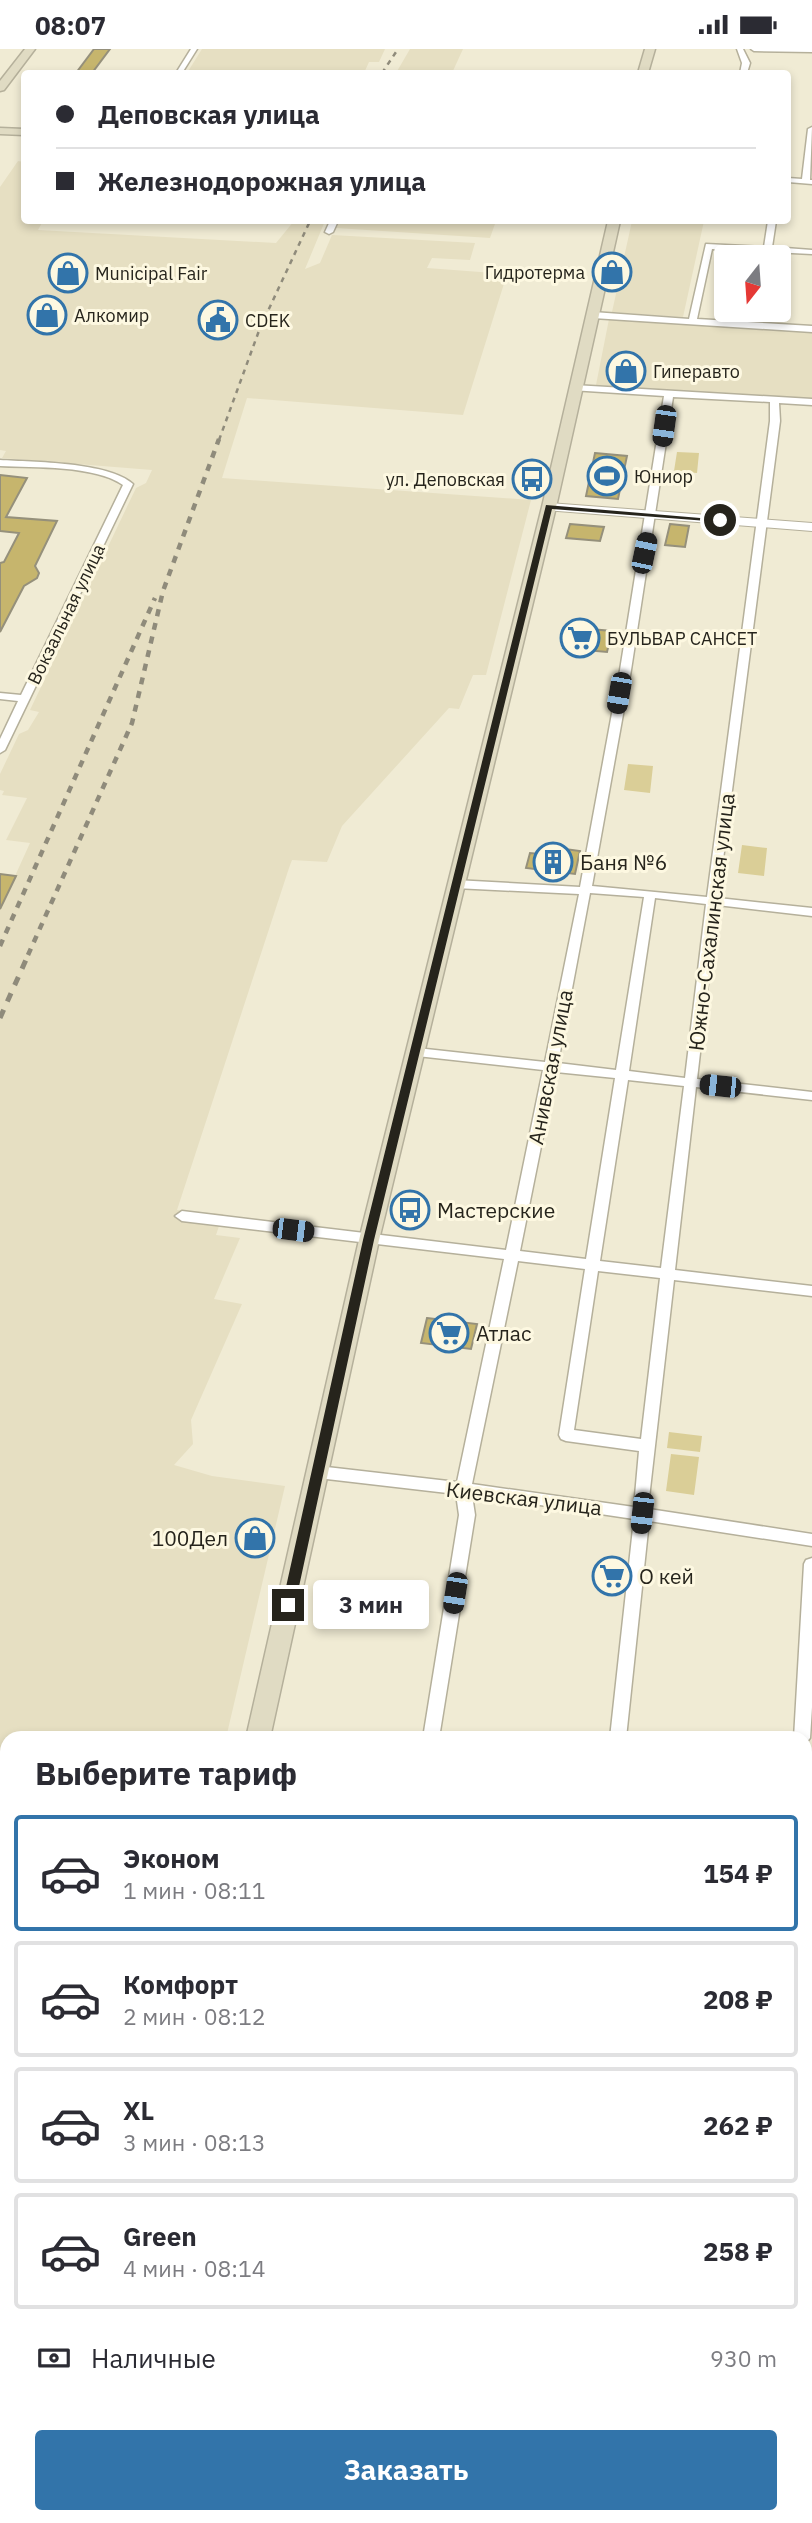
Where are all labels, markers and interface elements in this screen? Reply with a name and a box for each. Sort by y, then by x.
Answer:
text: 08:07 [35,8,106,42]
text: Деповская улица [98,97,320,131]
text: Железнодорожная улица [98,164,426,198]
north arrow [714,245,791,322]
map controls [714,245,791,322]
shop icon: Гидротерма [591,251,633,293]
shop icon: Municipal Fair [47,252,89,294]
place label: Гидротерма [485,261,585,284]
place label: Municipal Fair [95,262,208,285]
shop icon: Алкомир [26,294,68,336]
public building icon: CDEK [197,299,239,341]
place label: Алкомир [74,304,149,327]
place label: CDEK [245,309,291,332]
shop icon: Гиперавто [605,350,647,392]
place label: Гиперавто [653,360,740,383]
car [651,404,678,448]
sports icon: Юниор [586,455,628,497]
bus stop icon: ул. Деповская [511,458,553,500]
place label: Юниор [634,465,693,488]
place label: ул. Деповская [386,468,505,491]
route start [704,504,736,536]
car [630,530,659,576]
street label: Вокзальная улица [22,540,110,688]
supermarket icon: БУЛЬВАР САНСЕТ [559,617,601,659]
place label: БУЛЬВАР САНСЕТ [607,627,757,650]
car [606,670,633,716]
street label: Южно-Сахалинская улица [681,792,741,1052]
building icon: Баня №6 [532,841,574,883]
place label: Баня №6 [580,848,667,876]
street label: Анивская улица [521,987,579,1147]
car [699,1073,742,1099]
bus stop icon: Мастерские [389,1189,431,1231]
place label: Мастерские [437,1196,555,1224]
car [271,1217,316,1243]
supermarket icon: Атлас [428,1312,470,1354]
place label: Атлас [476,1319,532,1347]
street label: Киевская улица [444,1475,604,1521]
car [630,1491,655,1535]
shop icon: 100Дел [234,1517,276,1559]
place label: 100Дел [152,1524,228,1552]
supermarket icon: О кей [591,1555,633,1597]
place label: О кей [639,1562,694,1590]
car [442,1571,469,1615]
callout: 3 мин [312,1581,428,1629]
route end [272,1589,304,1621]
text: 3 мин [339,1589,403,1619]
text: Выберите тариф [35,1752,297,1794]
text: Эконом [123,1841,220,1875]
icon: car [39,1842,102,1905]
text: 154 ₽ [703,1856,773,1890]
text: 1 мин · 08:11 [123,1875,266,1905]
text: Комфорт [123,1967,238,2001]
icon: car [39,1968,102,2031]
text: 208 ₽ [703,1982,773,2016]
text: 2 мин · 08:12 [123,2001,266,2031]
text: XL [123,2093,154,2127]
icon: car [39,2094,102,2157]
text: 262 ₽ [703,2108,773,2142]
text: 3 мин · 08:13 [123,2127,266,2157]
text: Green [123,2219,197,2253]
icon: car [39,2220,102,2283]
text: 258 ₽ [703,2234,773,2268]
text: 4 мин · 08:14 [123,2253,266,2283]
icon: cash [35,2339,73,2377]
text: Наличные [91,2341,216,2375]
text: 930 m [710,2343,777,2373]
button: Заказать [35,2430,777,2510]

